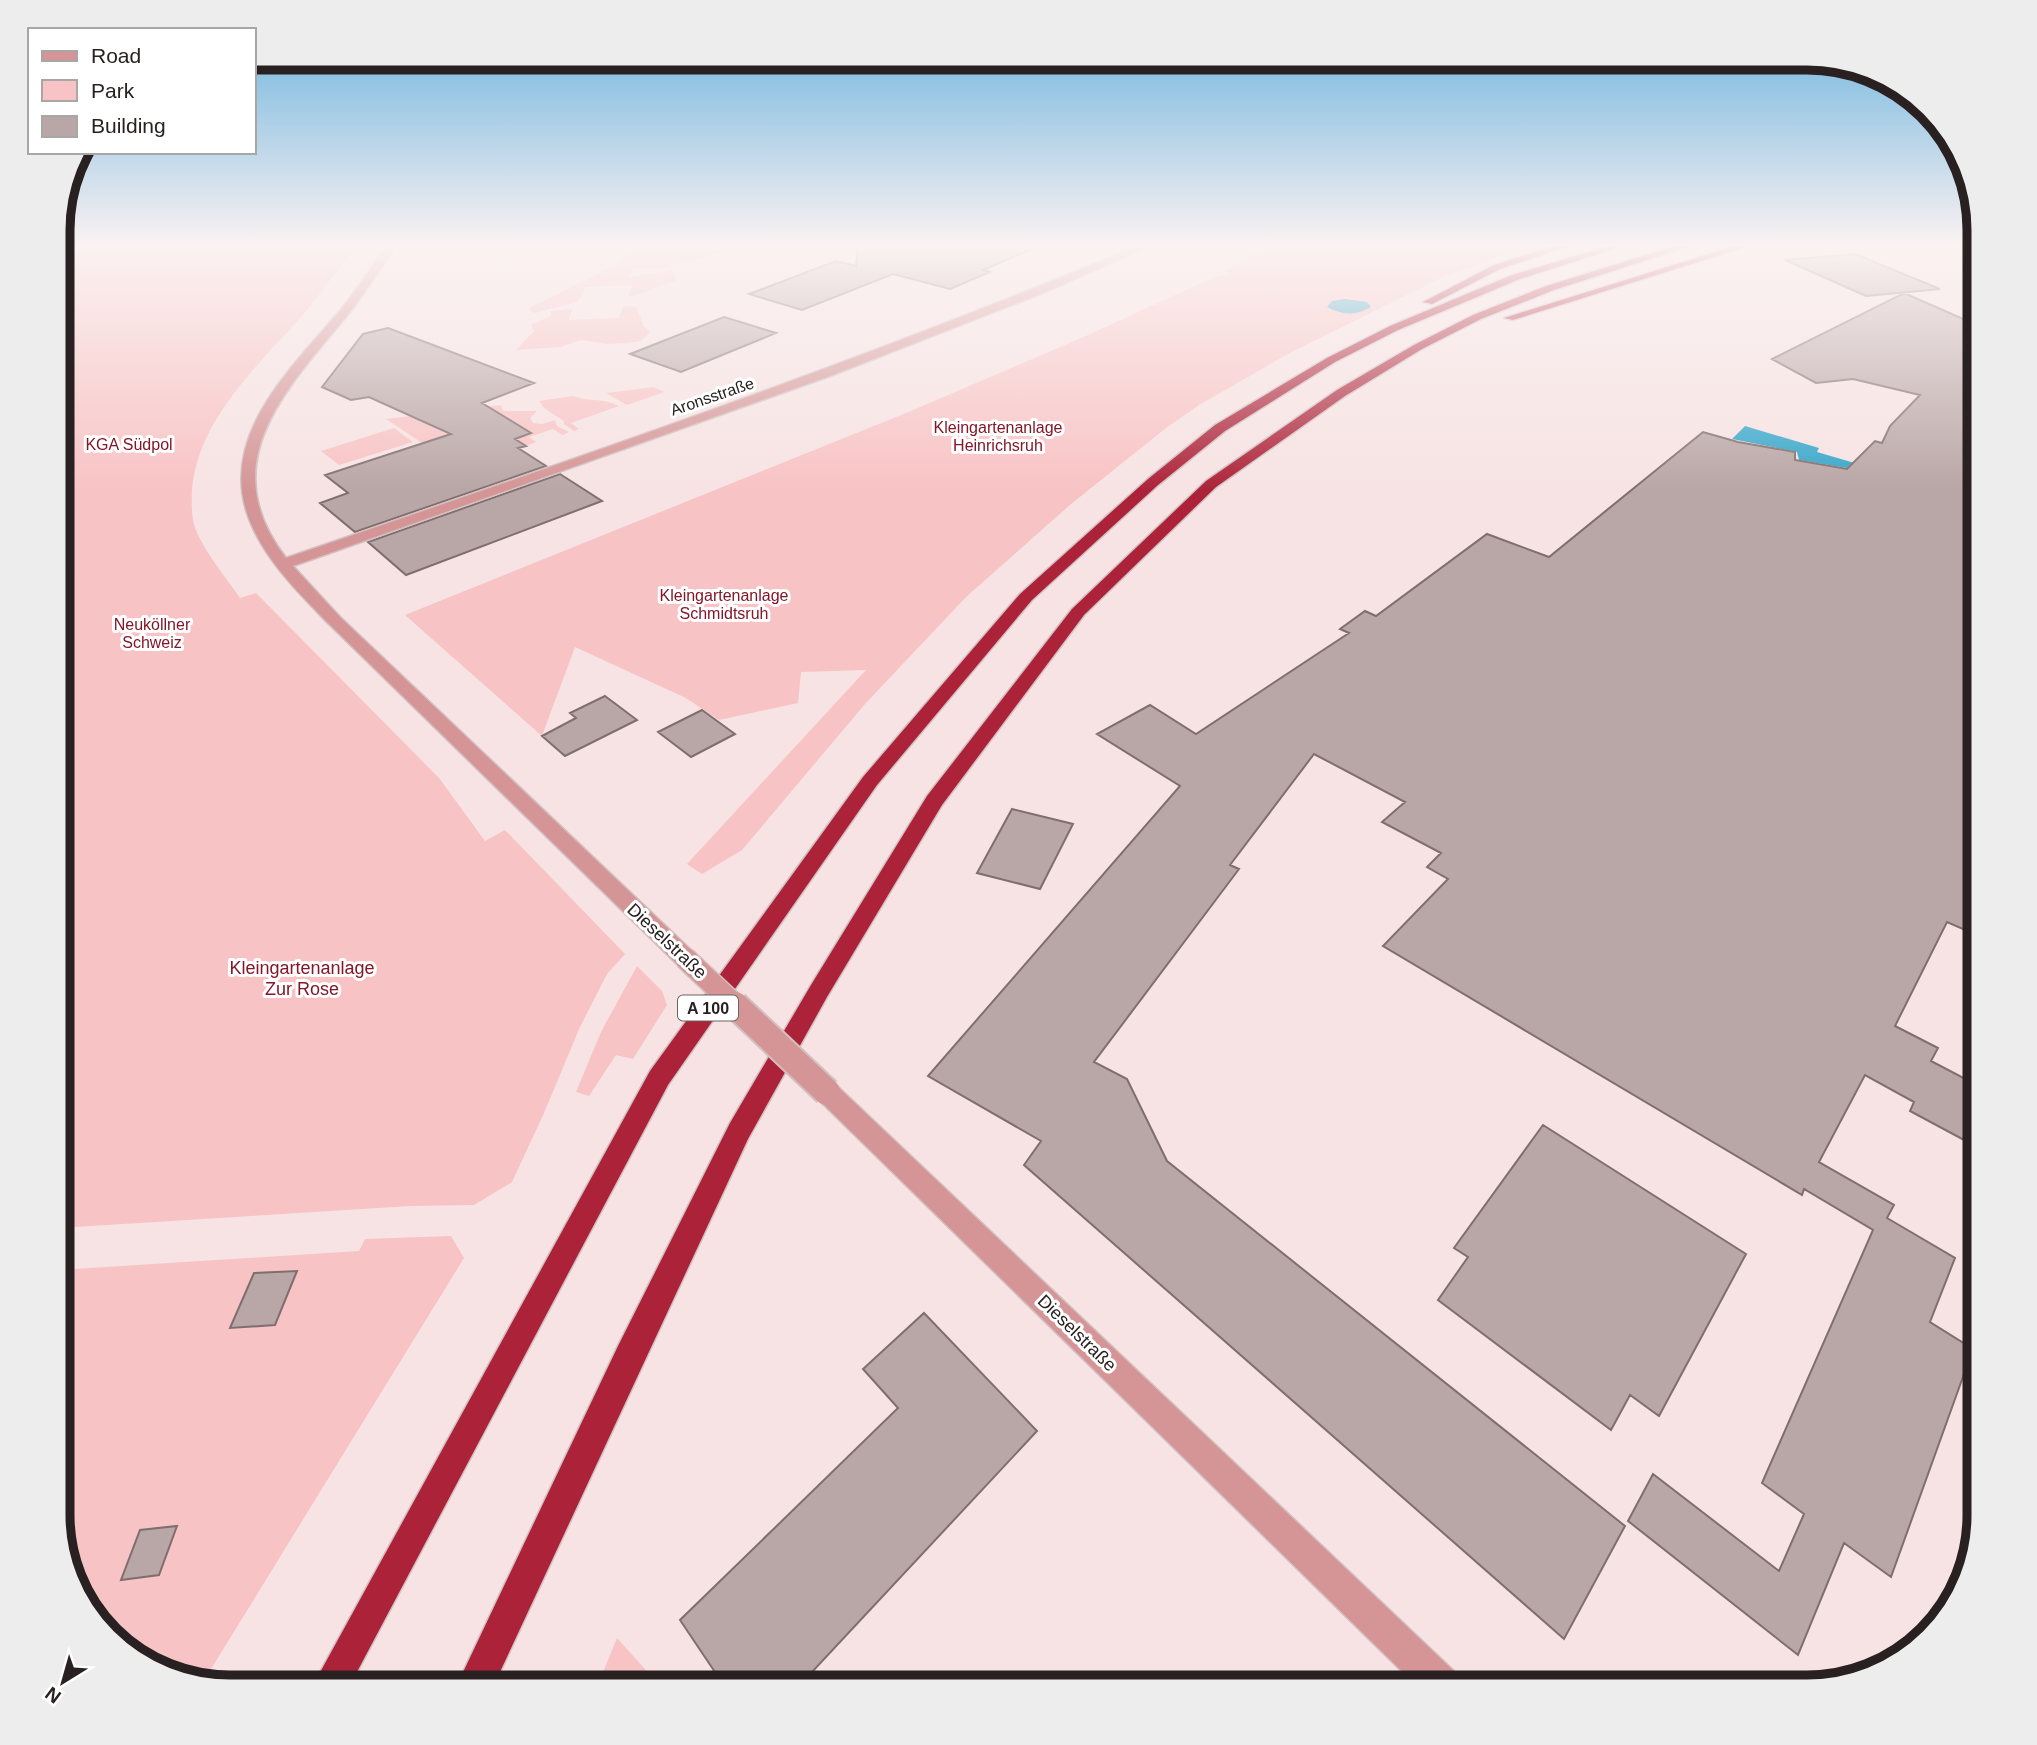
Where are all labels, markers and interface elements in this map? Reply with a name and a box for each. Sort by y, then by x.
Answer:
legend [28,28,256,154]
text: Road [91,44,141,67]
text: Park [91,79,135,102]
text: Building [91,114,166,137]
street label: Aronsstraße [668,374,756,419]
park label: Kleingartenanlage Heinrichsruh [934,419,1063,454]
park label: KGA Südpol [85,436,173,453]
park label: Kleingartenanlage Schmidtsruh [660,587,789,622]
park label: Neuköllner Schweiz [114,616,191,651]
street label: Dieselstraße [623,899,711,983]
park label: Kleingartenanlage Zur Rose [229,958,375,999]
road number: A 100 [678,996,738,1020]
street label: Dieselstraße [1034,1291,1120,1375]
north arrow [28,1647,98,1717]
text: N [41,1683,65,1708]

